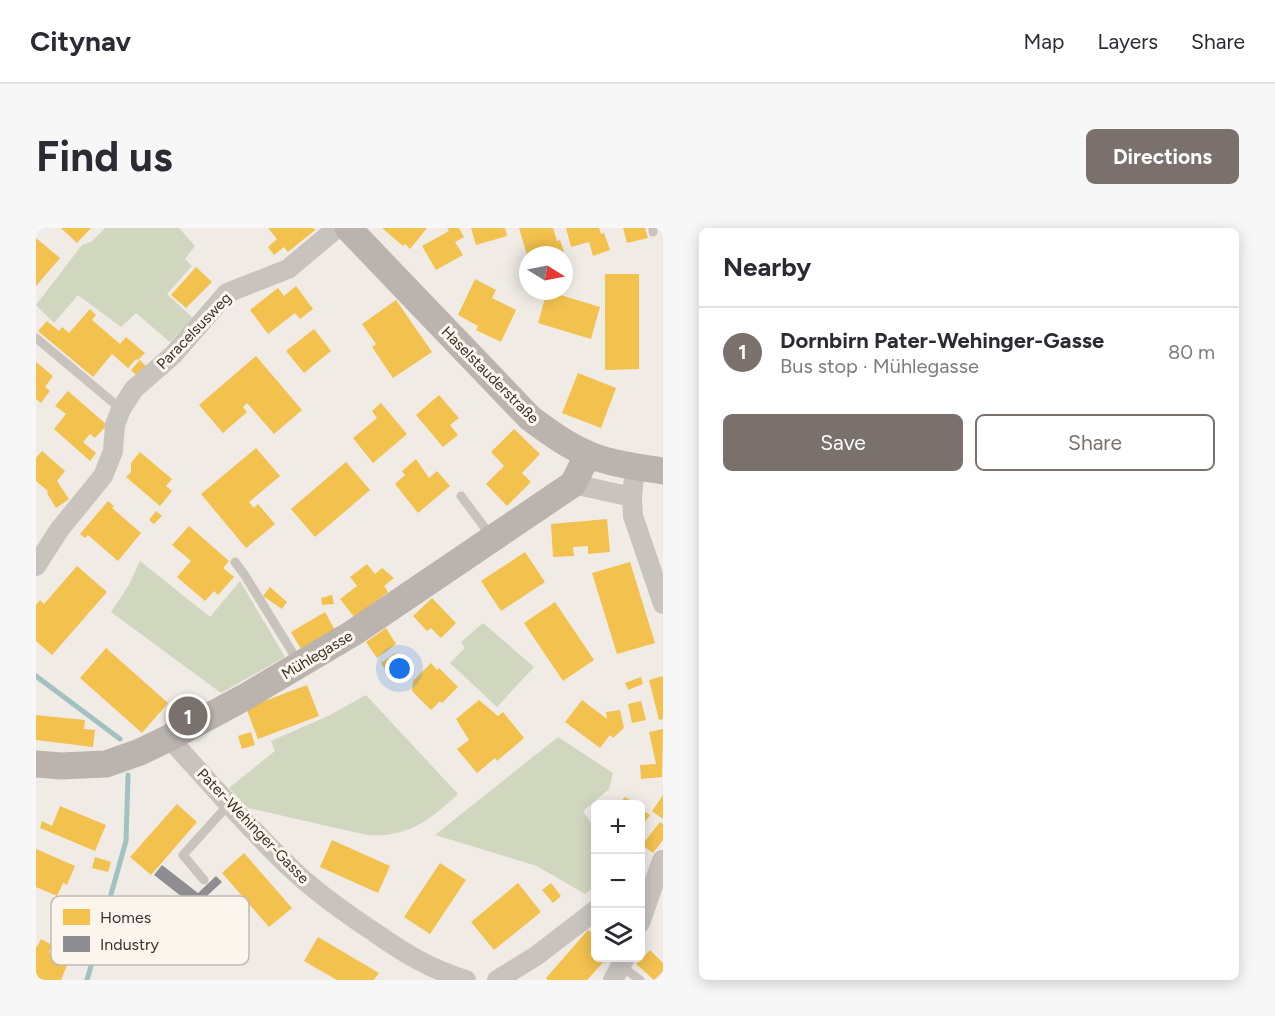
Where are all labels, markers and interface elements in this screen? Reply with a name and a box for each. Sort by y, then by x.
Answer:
text: Citynav [30,24,131,58]
text: Map [1024,29,1064,54]
text: Layers [1097,29,1158,54]
text: Share [1191,29,1245,54]
button: Directions [1086,129,1239,184]
text: Find us [36,131,173,182]
north arrow [519,246,573,300]
text: Nearby [723,251,811,283]
street label: Paracelsusweg [153,289,235,373]
street label: Haselstauderstraße [438,323,542,427]
text: Dornbirn Pater-Wehinger-Gasse [780,327,1104,354]
text: 1 [738,340,747,364]
text: 80 m [1168,340,1215,364]
text: Bus stop · Mühlegasse [780,354,979,378]
button: Save [723,414,963,471]
button: Share [975,414,1215,471]
street label: Mühlegasse [278,627,356,683]
your location [385,654,414,683]
pin: 1 [168,694,208,738]
street label: Pater-Wehinger-Gasse [193,765,313,887]
map controls [591,800,645,962]
button: + [591,800,645,854]
button: − [591,854,645,908]
legend [51,896,249,965]
text: Homes [100,908,151,927]
button: layers [591,908,645,962]
text: Industry [100,935,159,954]

